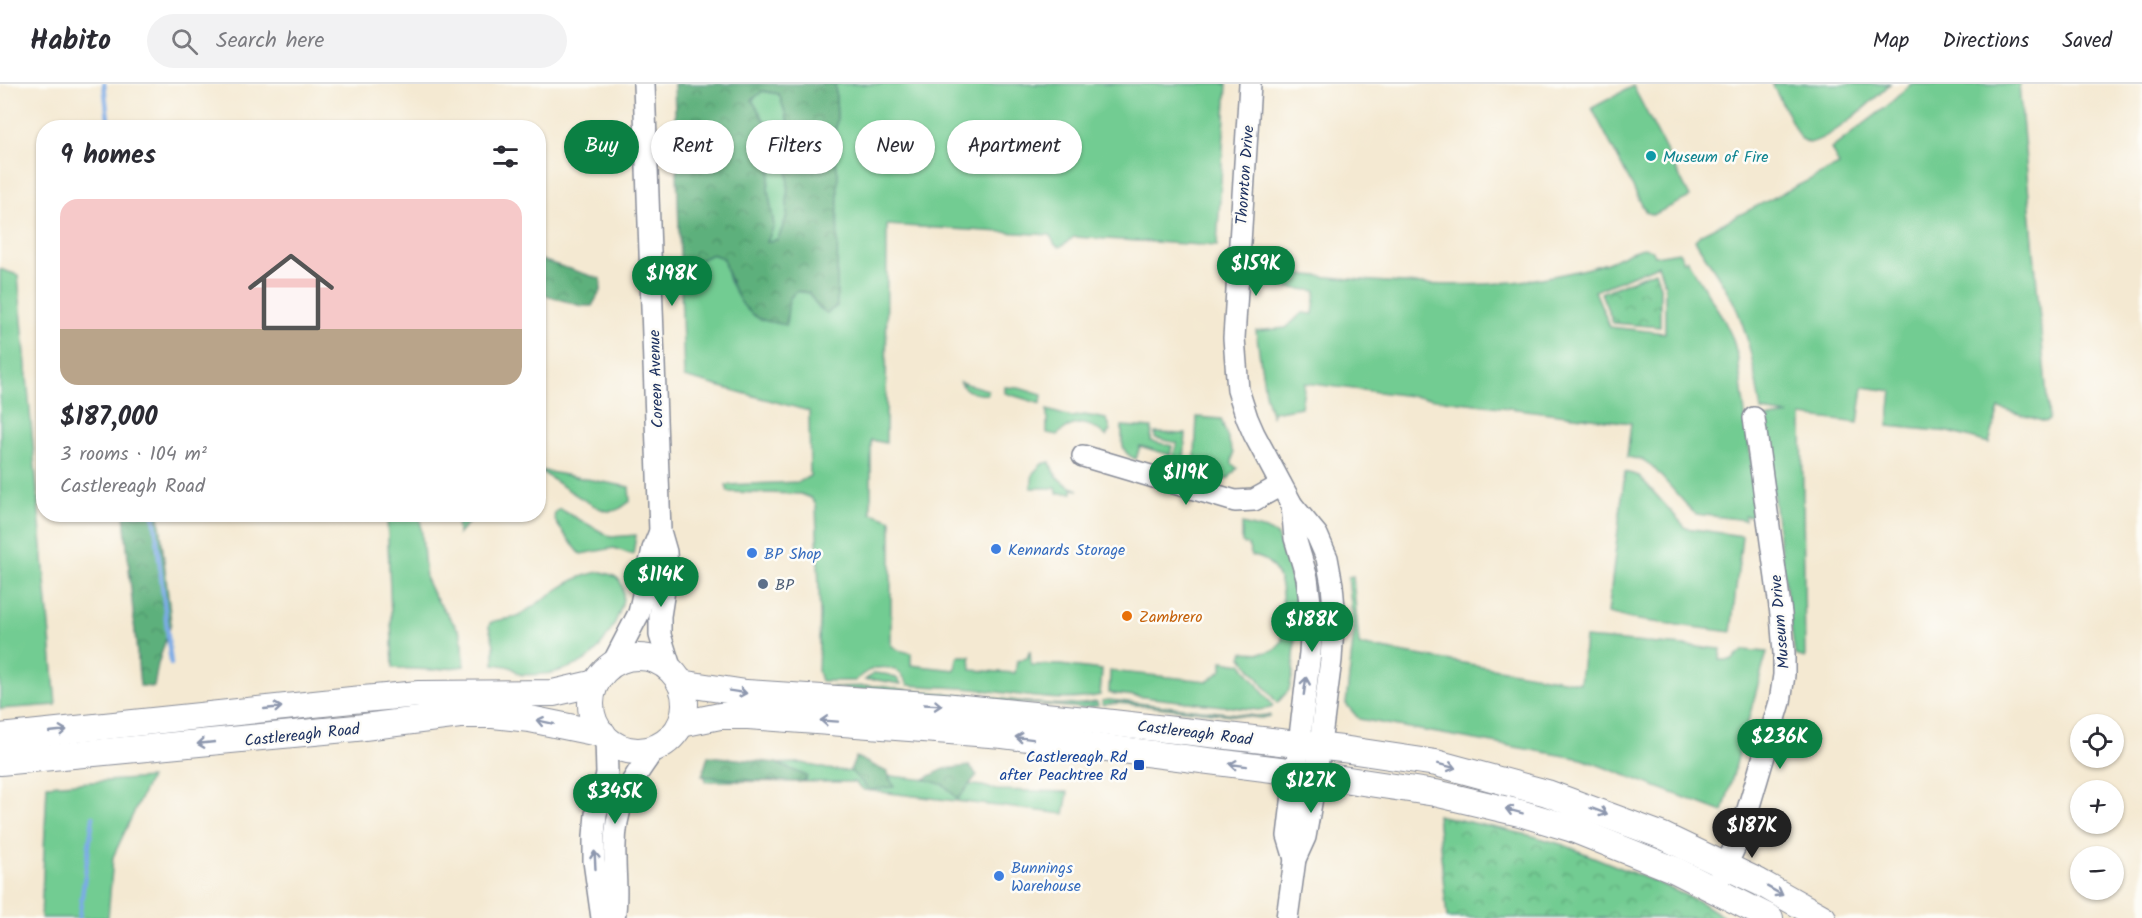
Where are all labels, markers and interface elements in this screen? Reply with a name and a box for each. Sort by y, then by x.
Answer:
search box [147,14,567,68]
text: Habito [30,19,111,64]
text: Search here [216,24,325,59]
icon: search [168,25,201,58]
text: Map [1873,25,1909,58]
text: Directions [1942,25,2029,58]
text: Saved [2062,25,2112,58]
chip: Buy [564,120,639,174]
chip: Rent [651,120,734,174]
chip: Filters [746,120,843,174]
chip: New [855,120,935,174]
chip: Apartment [947,120,1082,174]
street label: Thornton Drive [1230,124,1261,226]
text: 9 homes [60,135,156,177]
icon: filters [489,140,522,173]
place label: Museum of Fire [1663,145,1769,170]
marker: Museum of Fire [1644,149,1658,163]
icon: home [237,238,345,346]
pin: $159K [1214,246,1298,297]
text: $159K [1231,249,1281,281]
pin: $198K [630,256,714,307]
text: $198K [646,259,698,291]
street label: Coreen Avenue [642,329,671,429]
text: $187,000 [60,397,158,439]
text: 3 rooms · 104 m² [60,439,207,471]
pin: $119K [1144,455,1228,506]
text: $119K [1163,458,1209,490]
text: Castlereagh Road [60,471,205,503]
place label: Kennards Storage [1008,538,1125,563]
place label: BP Shop [764,542,822,567]
marker: Kennards Storage [989,542,1003,556]
marker: BP Shop [745,546,759,560]
pin: $114K [619,557,703,608]
text: $114K [638,560,684,592]
place label: BP [775,573,794,598]
street label: Museum Drive [1764,574,1797,670]
marker: BP [756,577,770,591]
pin: $188K [1270,602,1354,653]
place label: Zambrero [1139,605,1203,630]
text: $188K [1285,605,1339,637]
marker: Zambrero [1120,609,1134,623]
one-way arrow [1300,677,1311,697]
one-way arrow [728,687,747,698]
one-way arrow [922,700,942,711]
one-way arrow [263,702,282,713]
street label: Castlereagh Road [1136,714,1255,753]
map controls [2070,714,2124,900]
button: locate [2070,714,2124,768]
one-way arrow [820,715,840,726]
one-way arrow [536,716,556,727]
street label: Castlereagh Road [243,717,362,754]
pin: $236K [1738,719,1822,770]
text: $236K [1751,722,1809,754]
one-way arrow [48,725,68,736]
one-way arrow [1014,732,1034,743]
one-way arrow [196,738,216,749]
place label: Castlereagh Rd after Peachtree Rd [1000,745,1128,788]
marker: Castlereagh Rd after Peachtree Rd [1132,758,1146,772]
one-way arrow [1229,759,1248,770]
one-way arrow [1437,761,1457,772]
pin: $127K [1269,763,1353,814]
text: $127K [1285,766,1337,798]
pin: $345K [573,774,657,825]
text: $345K [587,777,643,809]
button: + [2070,780,2124,834]
one-way arrow [1505,805,1524,816]
one-way arrow [1589,806,1608,817]
pin: $187K [1710,808,1794,859]
text: $187K [1726,811,1778,843]
button: − [2070,846,2124,900]
one-way arrow [589,851,600,870]
place label: Bunnings Warehouse [1011,856,1081,899]
marker: Bunnings Warehouse [992,869,1006,883]
one-way arrow [1766,885,1783,897]

